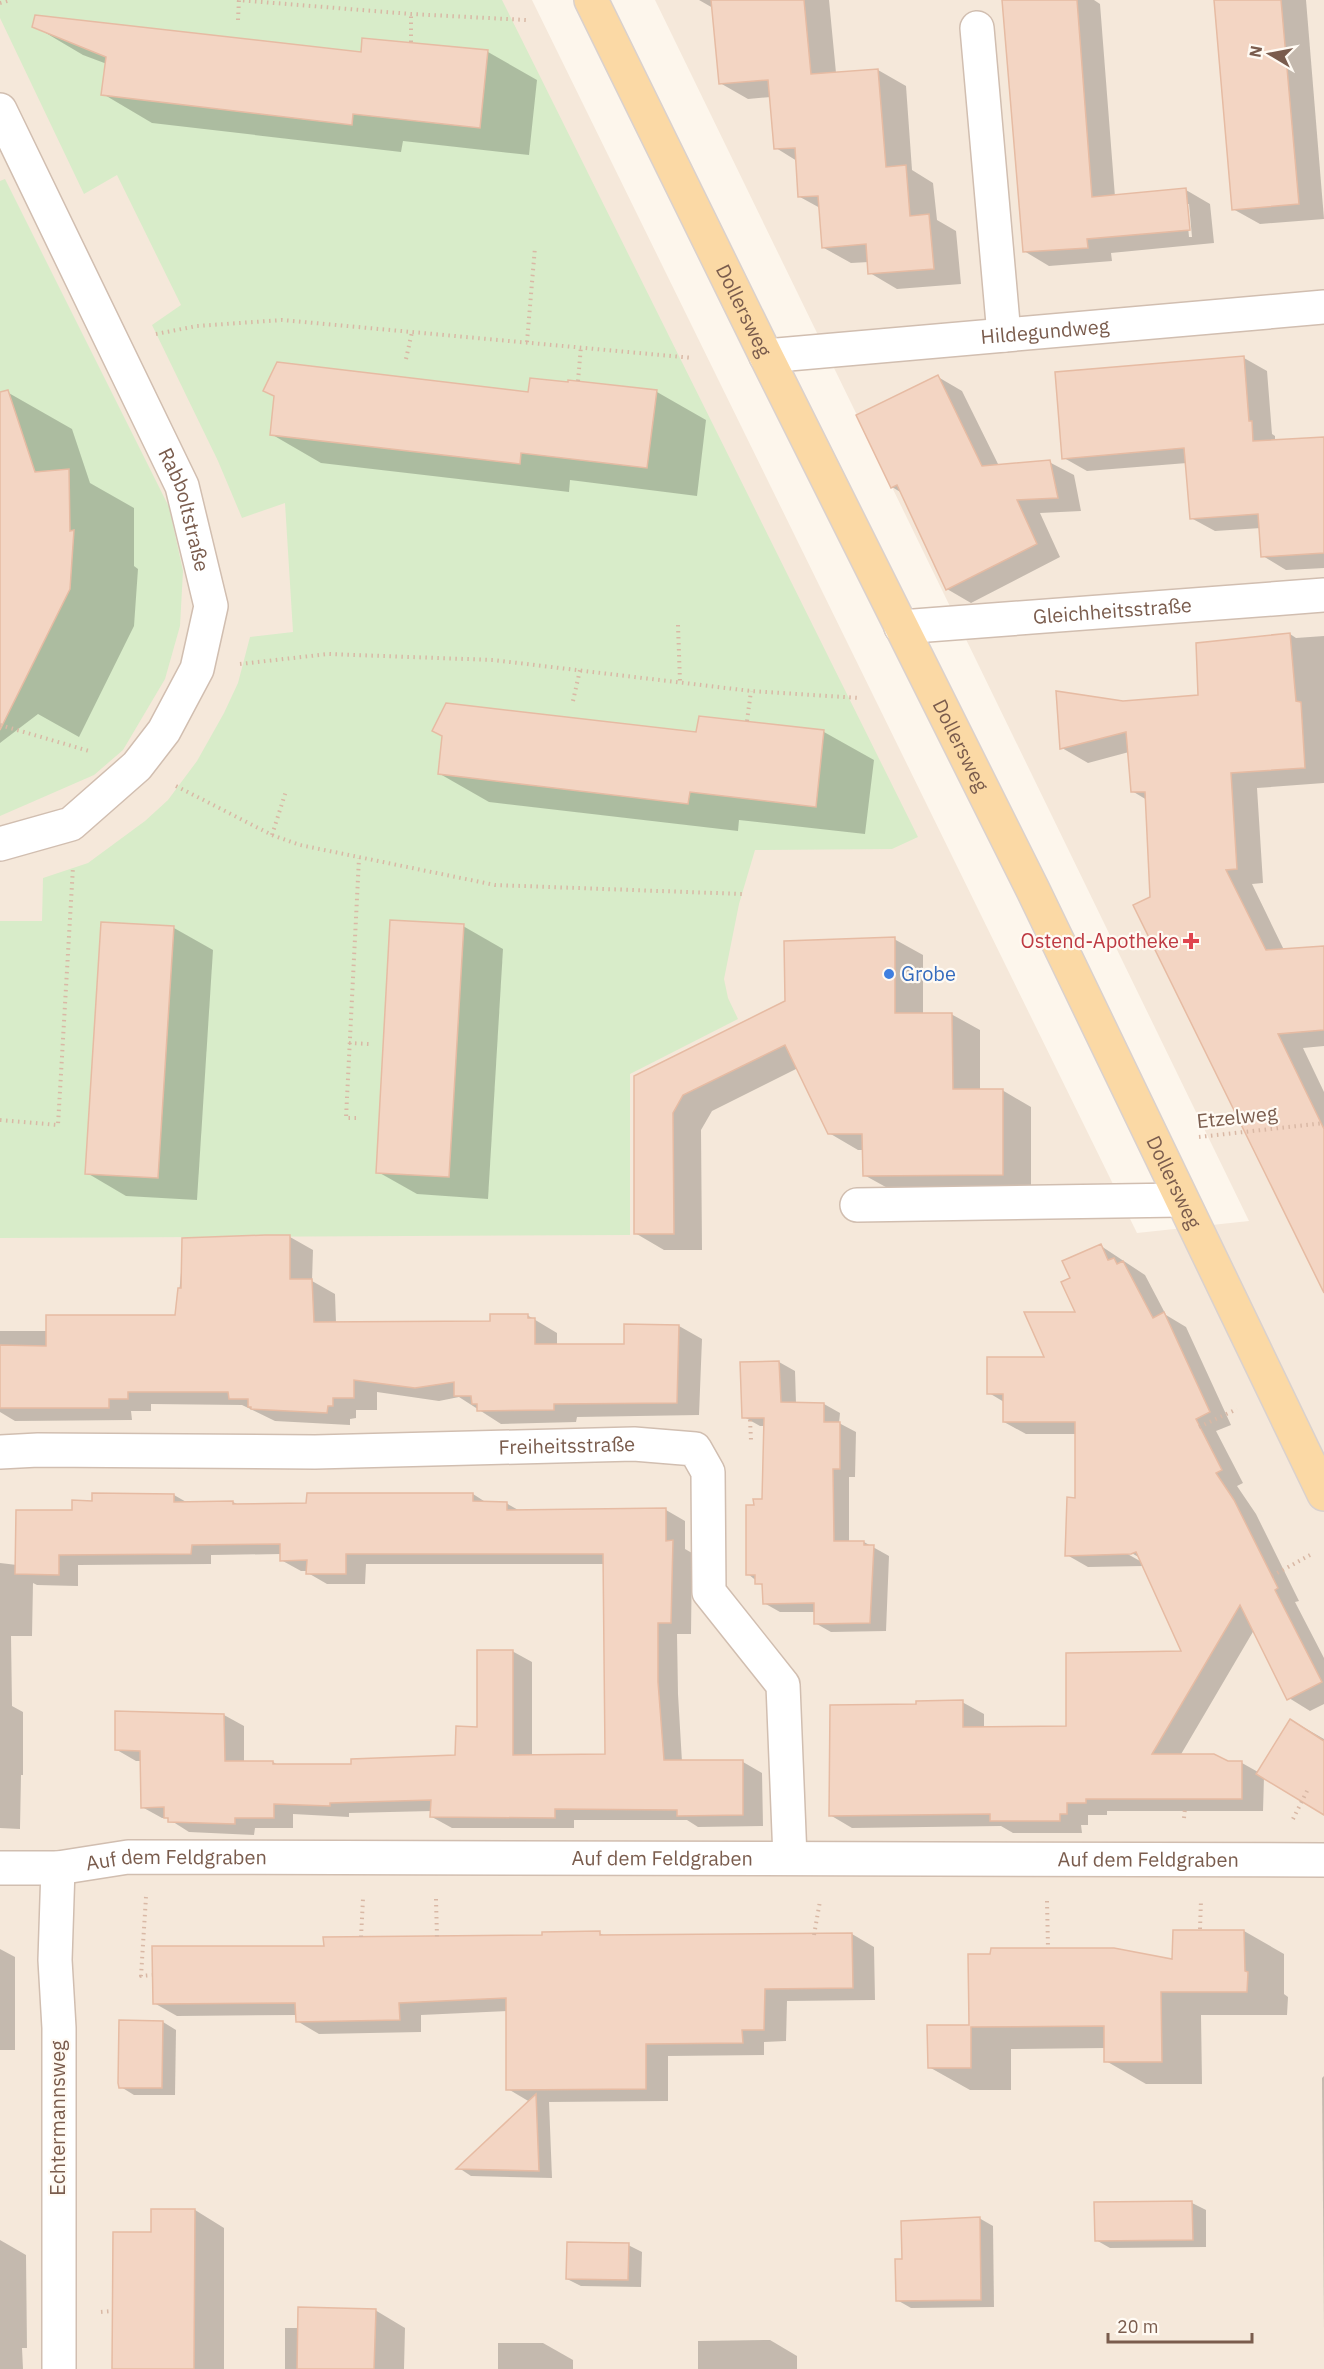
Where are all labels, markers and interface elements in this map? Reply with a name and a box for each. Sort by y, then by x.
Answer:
north arrow [1240,24,1300,84]
text: N [1244,44,1266,59]
street label: Dollersweg [710,259,778,362]
street label: Hildegundweg [980,312,1111,350]
street label: Rabboltstraße [152,443,216,574]
street label: Gleichheitsstraße [1032,591,1193,630]
street label: Dollersweg [927,694,996,796]
place label: Ostend-Apotheke [1021,927,1179,954]
marker: Ostend-Apotheke [1184,934,1198,948]
place label: Grobe [901,960,956,987]
marker: Grobe [882,967,896,981]
street label: Etzelweg [1195,1099,1279,1134]
street label: Dollersweg [1140,1131,1208,1233]
street label: Freiheitsstraße [498,1430,635,1460]
street label: Auf dem Feldgraben [84,1842,267,1876]
street label: Auf dem Feldgraben [571,1844,753,1872]
street label: Auf dem Feldgraben [1057,1845,1239,1873]
street label: Echtermannsweg [44,2040,71,2196]
scale bar [1108,2306,1252,2344]
text: 20 m [1117,2315,1159,2338]

